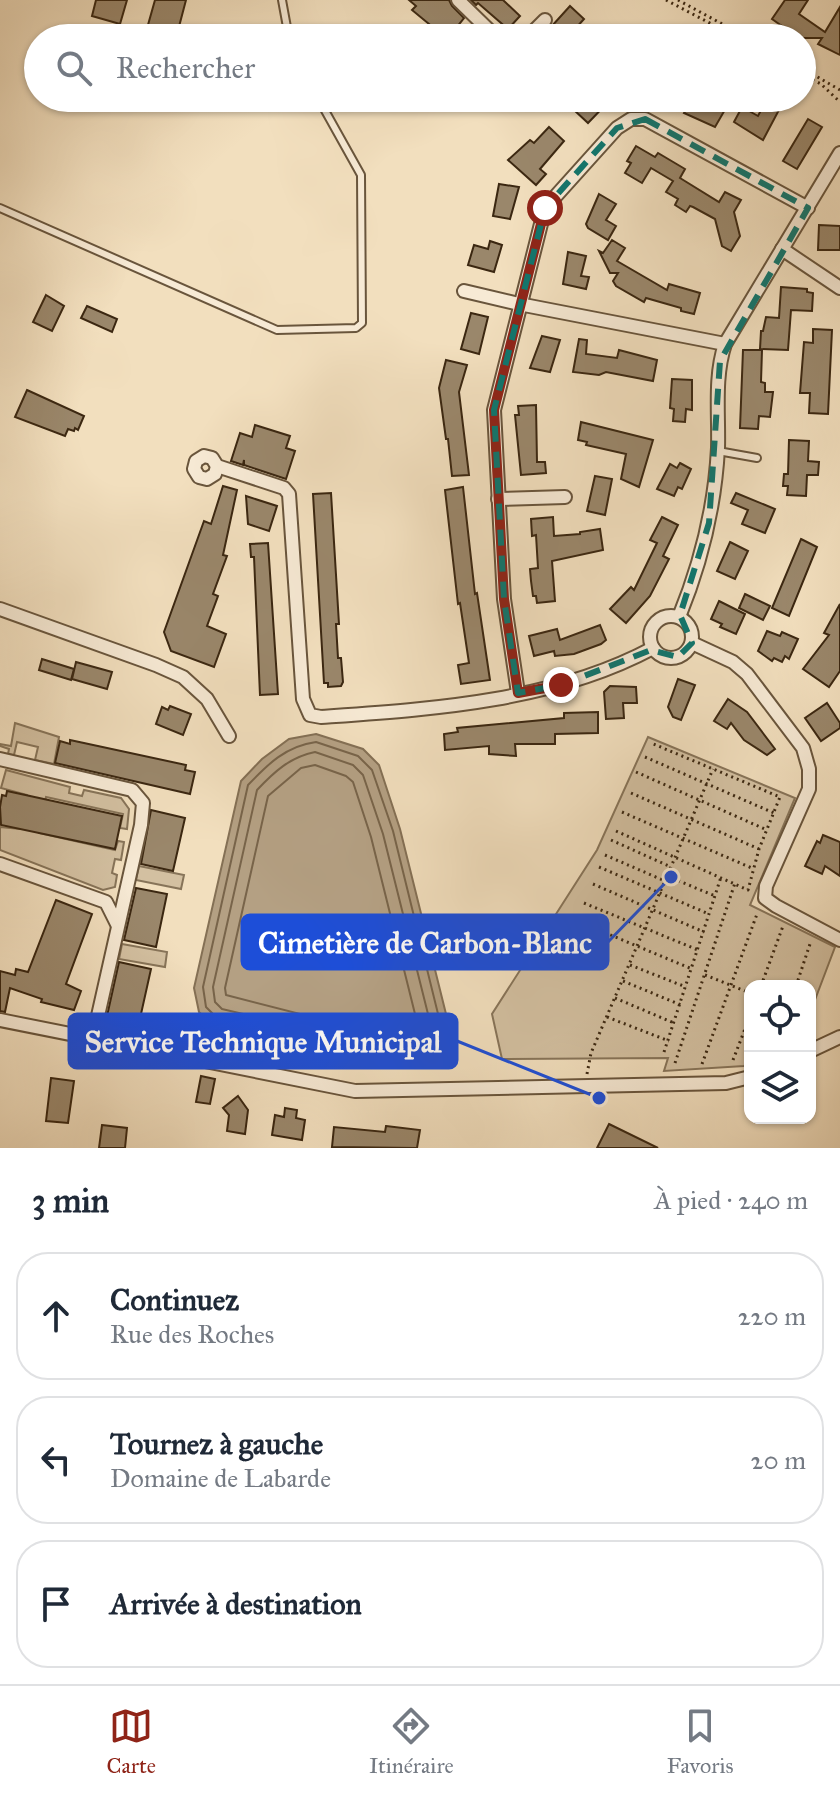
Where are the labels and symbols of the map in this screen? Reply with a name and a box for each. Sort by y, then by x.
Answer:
route start [527,190,563,226]
route end [543,667,579,703]
callout: Cimetière de Carbon-Blanc [242,915,608,969]
text: Cimetière de Carbon-Blanc [258,925,592,961]
callout: Service Technique Municipal [69,1014,457,1068]
text: Service Technique Municipal [85,1024,442,1060]

